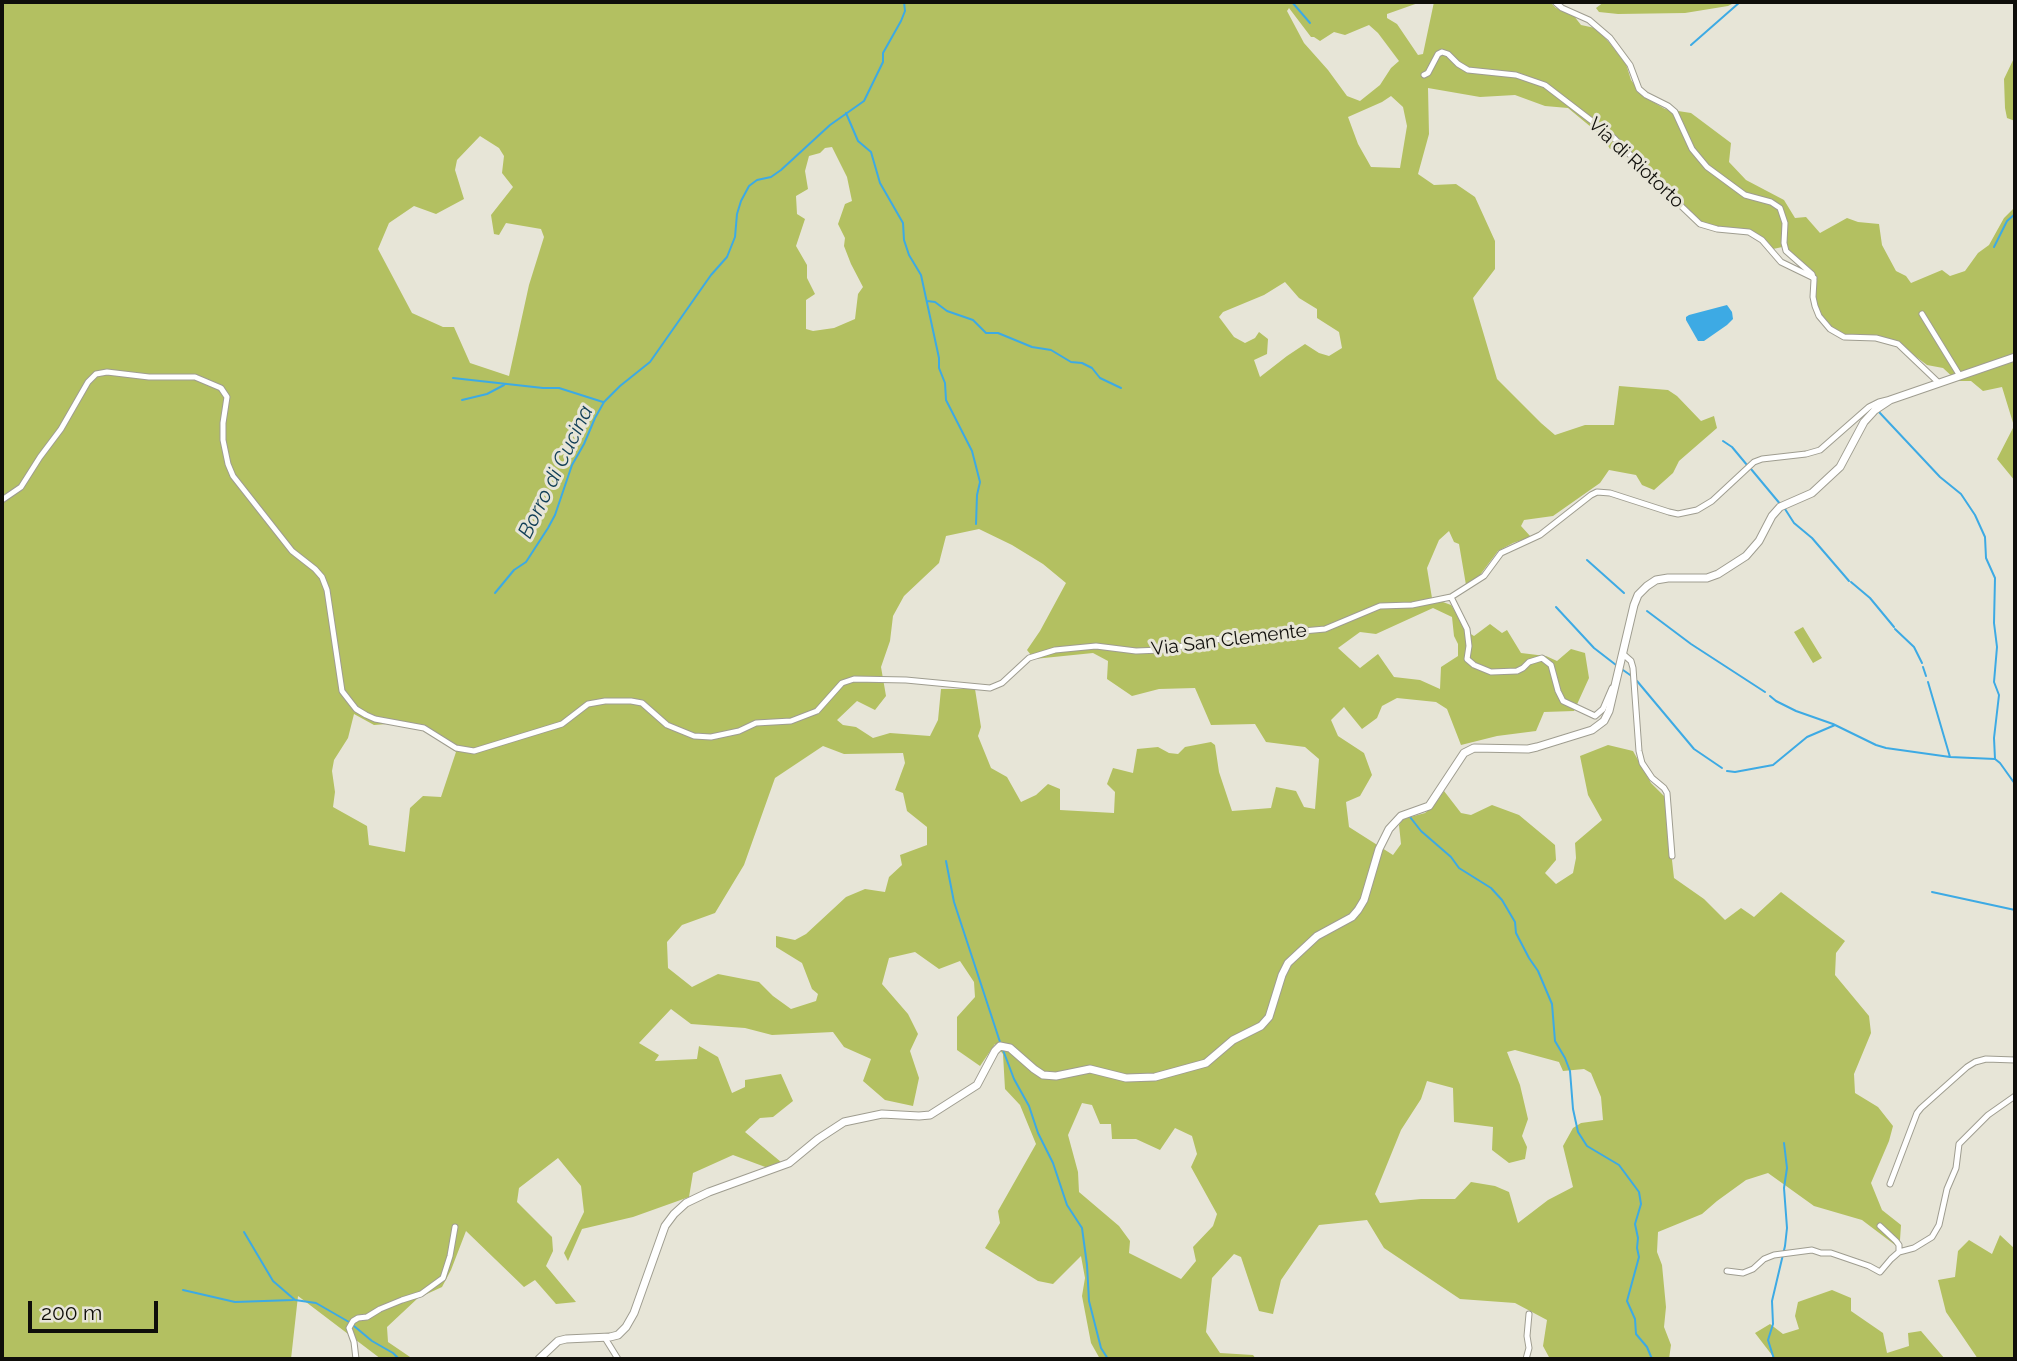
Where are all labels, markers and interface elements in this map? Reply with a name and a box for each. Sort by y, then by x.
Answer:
street label: Via di Riotorto [1583,113,1689,213]
water label: Borro di Cucina [513,401,599,543]
street label: Via San Clemente [1150,619,1308,661]
scale bar [32,1288,161,1332]
text: 200 m [41,1300,102,1325]

